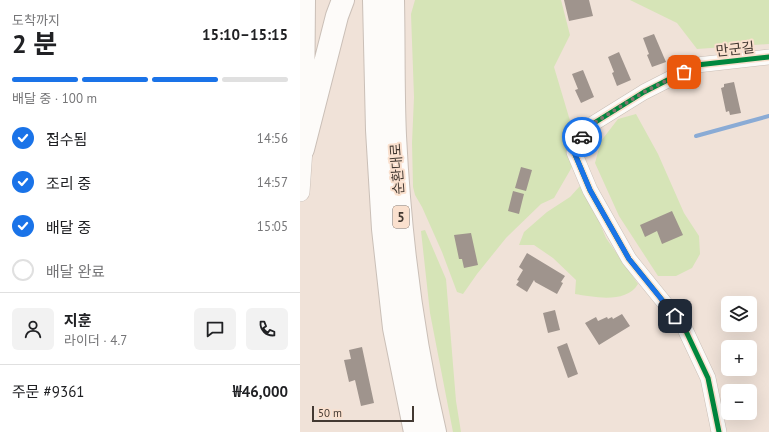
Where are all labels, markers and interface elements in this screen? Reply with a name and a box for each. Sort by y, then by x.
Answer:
text: 도착까지 [12,12,60,29]
text: 15:10–15:15 [202,25,288,44]
text: 2 분 [12,27,57,60]
street label: 만군길 [715,38,755,60]
pin [667,55,701,89]
icon: bag [673,61,695,83]
text: 배달 중 · 100 m [12,90,97,107]
courier [562,117,602,157]
icon: car [571,126,593,148]
icon: check [12,127,34,149]
text: 접수됨 [46,130,87,149]
text: 14:56 [257,130,288,147]
street label: 순환대로 [386,143,408,195]
icon: check [12,171,34,193]
text: 조리 중 [46,174,91,193]
text: 14:57 [257,174,288,191]
road number: 5 [393,206,409,228]
icon: check [12,215,34,237]
text: 배달 중 [46,218,91,237]
text: 15:05 [257,218,288,235]
text: 배달 완료 [46,262,105,281]
map controls [721,296,757,420]
button: layers [721,296,757,332]
pin [658,299,692,333]
icon: home [664,305,686,327]
button: person [12,308,54,350]
button: chat [194,308,236,350]
button: phone [246,308,288,350]
text: 지훈 [64,311,92,330]
text: 라이더 · 4.7 [64,332,127,349]
button: + [721,340,757,376]
text: 주문 #9361 [12,382,84,401]
text: ₩46,000 [233,382,288,401]
button: − [721,384,757,420]
scale bar [312,404,414,423]
text: 50 m [318,406,342,420]

